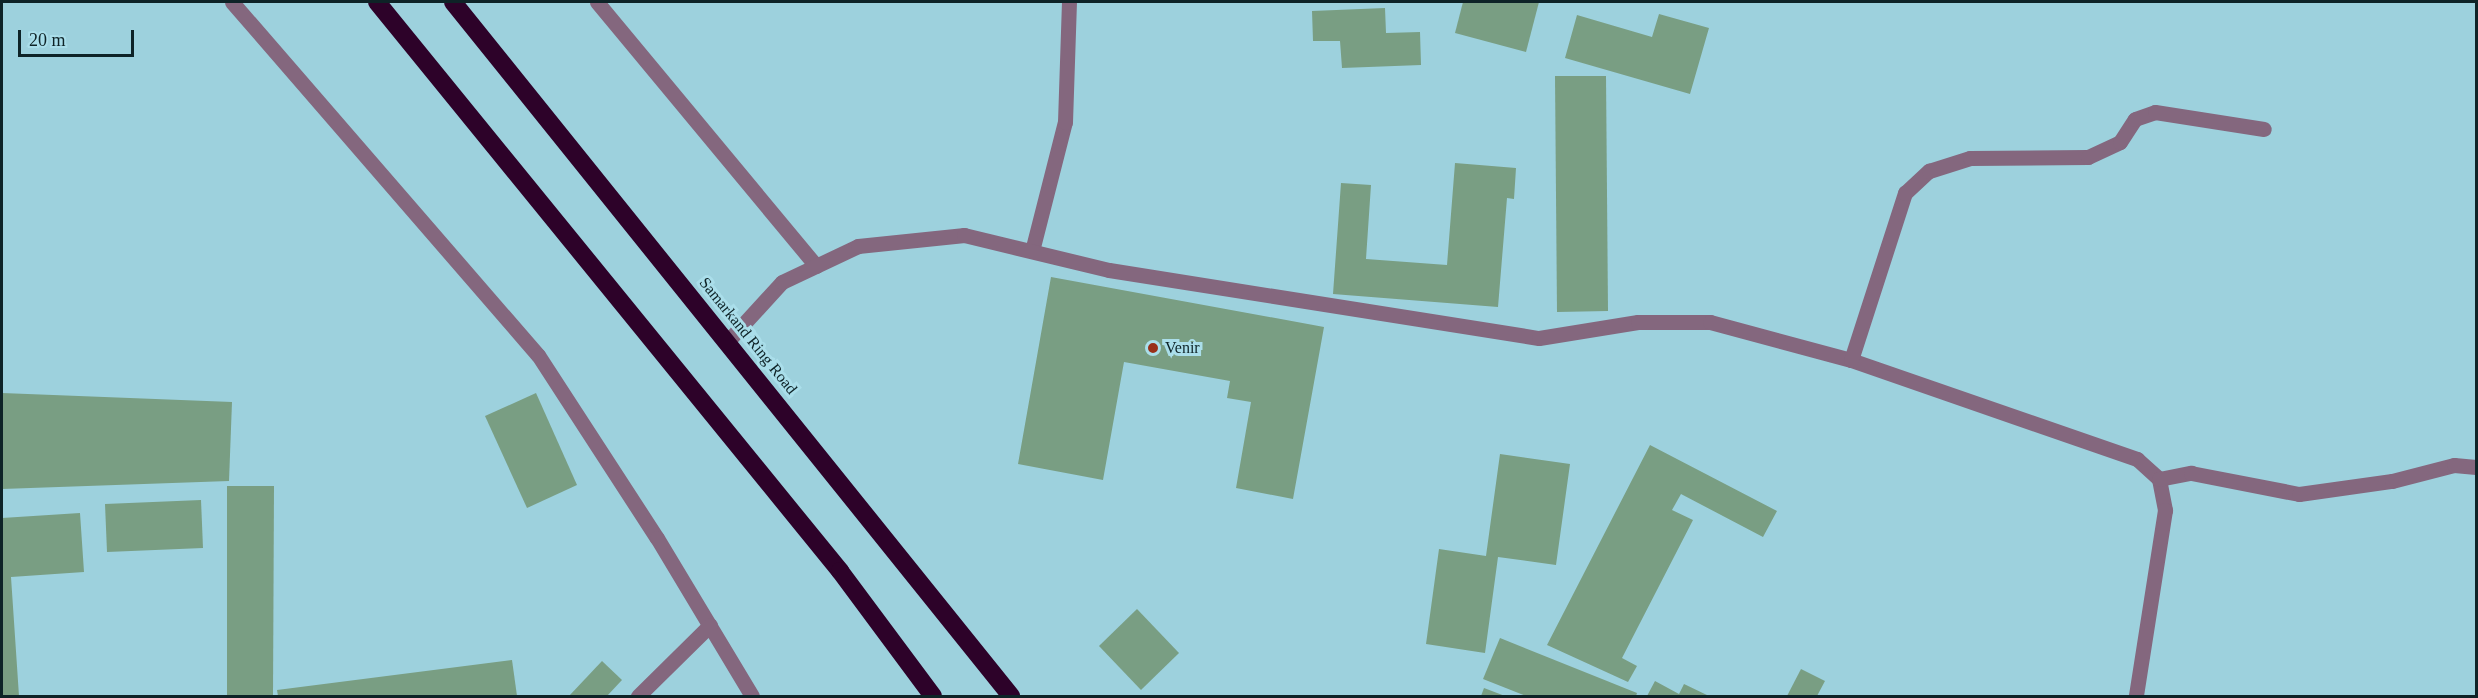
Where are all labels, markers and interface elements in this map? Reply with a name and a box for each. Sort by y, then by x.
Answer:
scale bar [21,18,136,56]
text: 20 m [29,30,66,50]
street label: Samarkand Ring Road [695,274,801,398]
place label: Venir [1165,338,1200,358]
marker: Venir [1146,341,1160,355]

